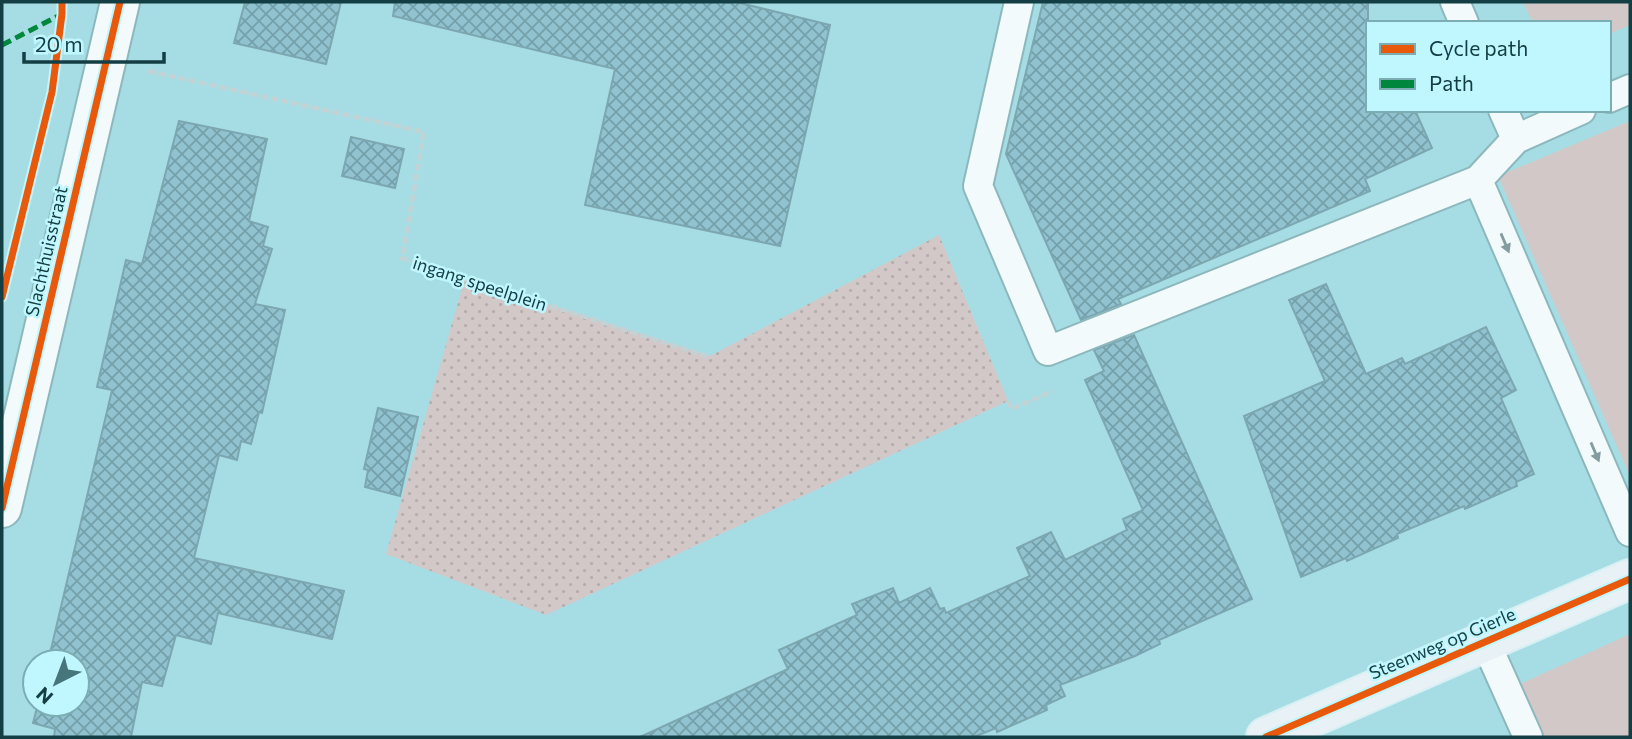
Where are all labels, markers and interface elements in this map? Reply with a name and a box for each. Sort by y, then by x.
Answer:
scale bar [24,21,164,65]
legend [1366,21,1611,112]
text: 20 m [35,31,83,56]
text: Cycle path [1429,35,1528,60]
text: Path [1429,70,1474,95]
street label: Slachthuisstraat [20,184,72,318]
one-way arrow [1499,233,1511,253]
street label: ingang speelplein [410,251,550,315]
one-way arrow [1590,441,1601,462]
street label: Steenweg op Gierle [1365,602,1519,684]
north arrow [21,648,91,718]
text: N [31,683,57,709]

